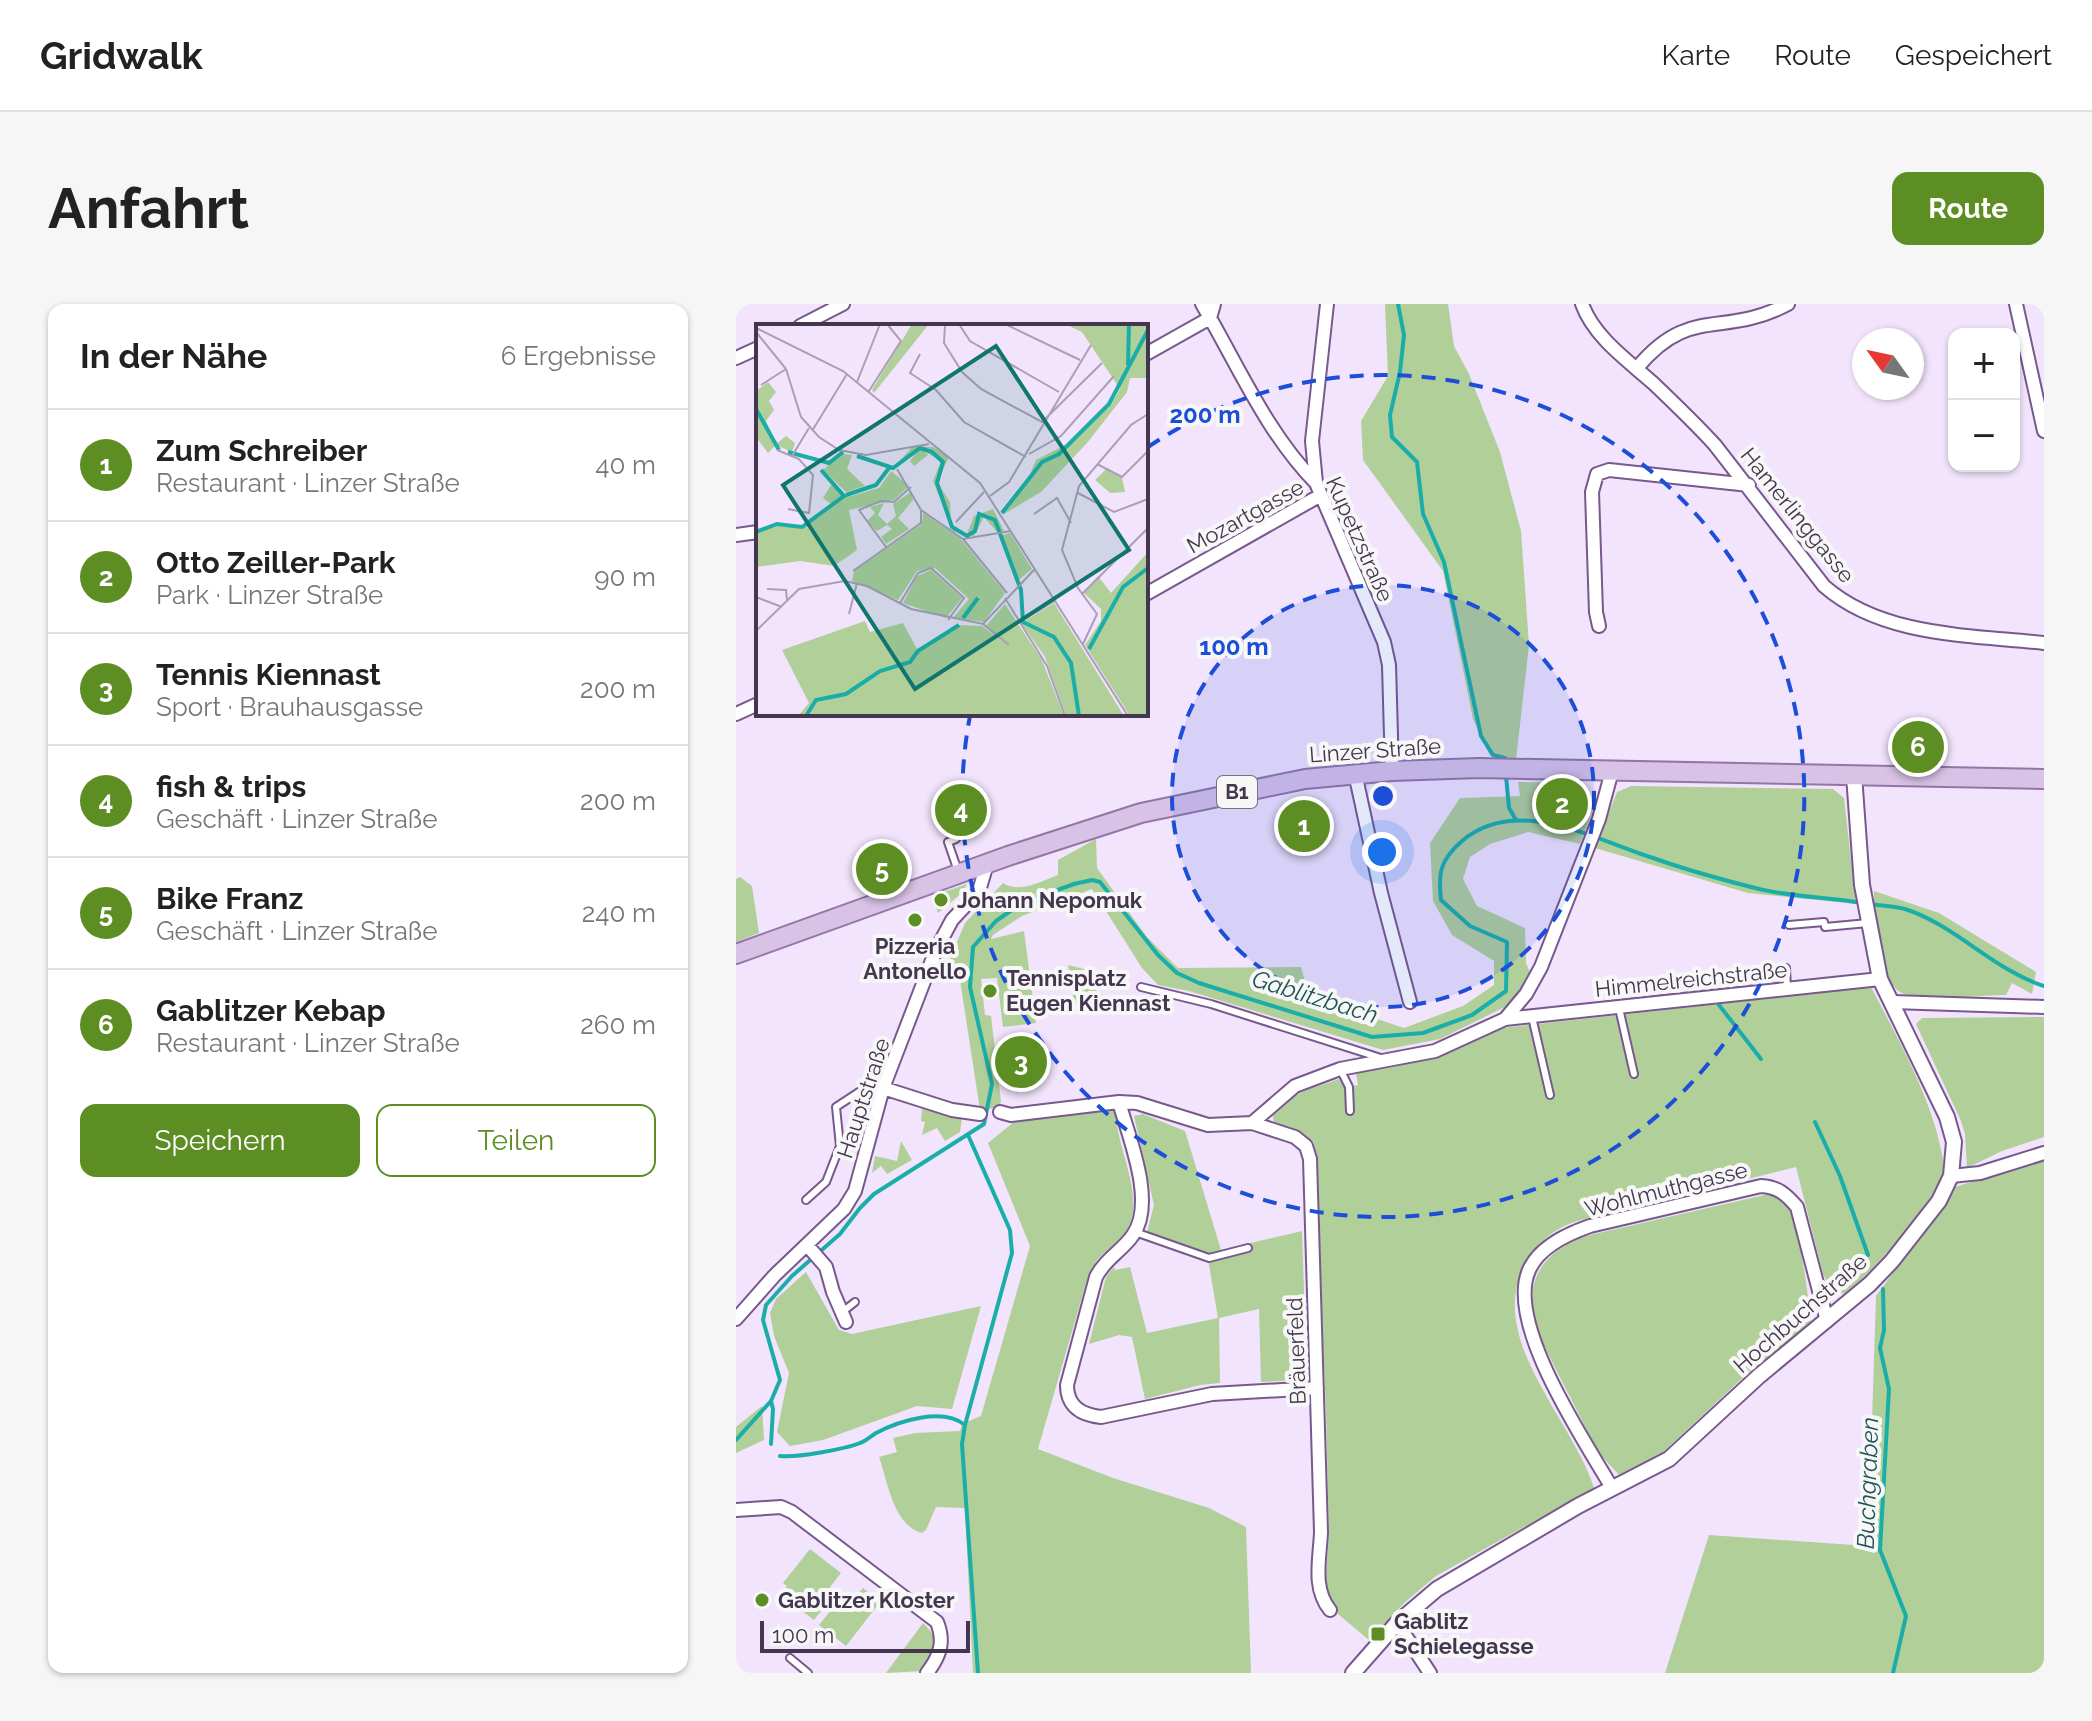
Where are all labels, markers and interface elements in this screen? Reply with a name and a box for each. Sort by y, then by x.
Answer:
text: Gridwalk [40,33,203,78]
text: Karte [1661,39,1730,72]
text: Route [1774,39,1851,72]
text: Gespeichert [1895,39,2052,72]
button: Route [1892,172,2044,245]
text: Anfahrt [48,175,249,241]
inset map [756,324,1148,716]
north arrow [1852,328,1924,400]
map controls [1948,328,2020,472]
button: + [1948,328,2020,400]
text: In der Nähe [80,336,267,376]
text: 6 Ergebnisse [501,341,656,371]
text: 200 m [1169,400,1241,429]
button: − [1948,400,2020,472]
text: Zum Schreiber [156,433,367,468]
street label: Hamerlinggasse [1736,442,1860,588]
text: 1 [100,450,112,480]
text: 40 m [595,450,656,480]
text: Restaurant · Linzer Straße [156,468,460,498]
street label: Kupetzstraße [1321,472,1399,606]
street label: Mozartgasse [1182,473,1308,559]
text: Otto Zeiller-Park [156,545,396,580]
text: 2 [99,562,113,592]
text: 90 m [594,562,656,592]
text: Park · Linzer Straße [156,580,383,610]
text: 100 m [1199,632,1269,661]
text: Tennis Kiennast [156,657,381,692]
text: 3 [99,674,113,704]
text: 200 m [580,674,656,704]
text: Sport · Brauhausgasse [156,692,423,722]
pin: 6 [1892,717,1944,777]
street label: Linzer Straße [1308,732,1442,768]
text: fish & trips [156,769,306,804]
pin: 2 [1536,774,1588,834]
road number: B1 [1217,776,1257,808]
pin: 4 [935,780,987,840]
centre of rings [1369,782,1397,810]
text: 4 [99,786,113,816]
text: 200 m [580,786,656,816]
pin: 1 [1278,796,1330,856]
text: Geschäft · Linzer Straße [156,804,437,834]
your location [1362,832,1402,872]
pin: 5 [856,839,908,899]
text: Bike Franz [156,881,303,916]
place label: Johann Nepomuk [957,887,1143,913]
marker: Johann Nepomuk [932,891,950,909]
text: 5 [99,898,113,928]
text: 240 m [582,898,656,928]
marker: Pizzeria Antonello [906,911,924,929]
text: Geschäft · Linzer Straße [156,916,437,946]
place label: Pizzeria Antonello [863,933,967,984]
street label: Himmelreichstraße [1594,956,1788,1002]
water label: Gablitzbach [1249,964,1382,1029]
place label: Tennisplatz Eugen Kiennast [1006,965,1171,1016]
marker: Tennisplatz Eugen Kiennast [981,982,999,1000]
text: Gablitzer Kebap [156,993,386,1028]
text: 6 [98,1010,114,1040]
text: 260 m [580,1010,656,1040]
text: Restaurant · Linzer Straße [156,1028,460,1058]
pin: 3 [995,1032,1047,1092]
street label: Hauptstraße [831,1035,895,1161]
button: Speichern [80,1104,360,1177]
button: Teilen [376,1104,656,1177]
street label: Wohlmuthgasse [1582,1156,1750,1222]
street label: Hochbuchstraße [1728,1248,1872,1378]
street label: Bräuerfeld [1281,1297,1311,1405]
water label: Buchgraben [1851,1417,1884,1549]
place label: Gablitzer Kloster [778,1587,955,1613]
marker: Gablitzer Kloster [753,1591,771,1609]
place label: Gablitz Schielegasse [1394,1608,1534,1659]
scale bar [760,1617,970,1653]
text: 100 m [772,1622,834,1648]
marker: Gablitz Schielegasse [1369,1625,1387,1643]

